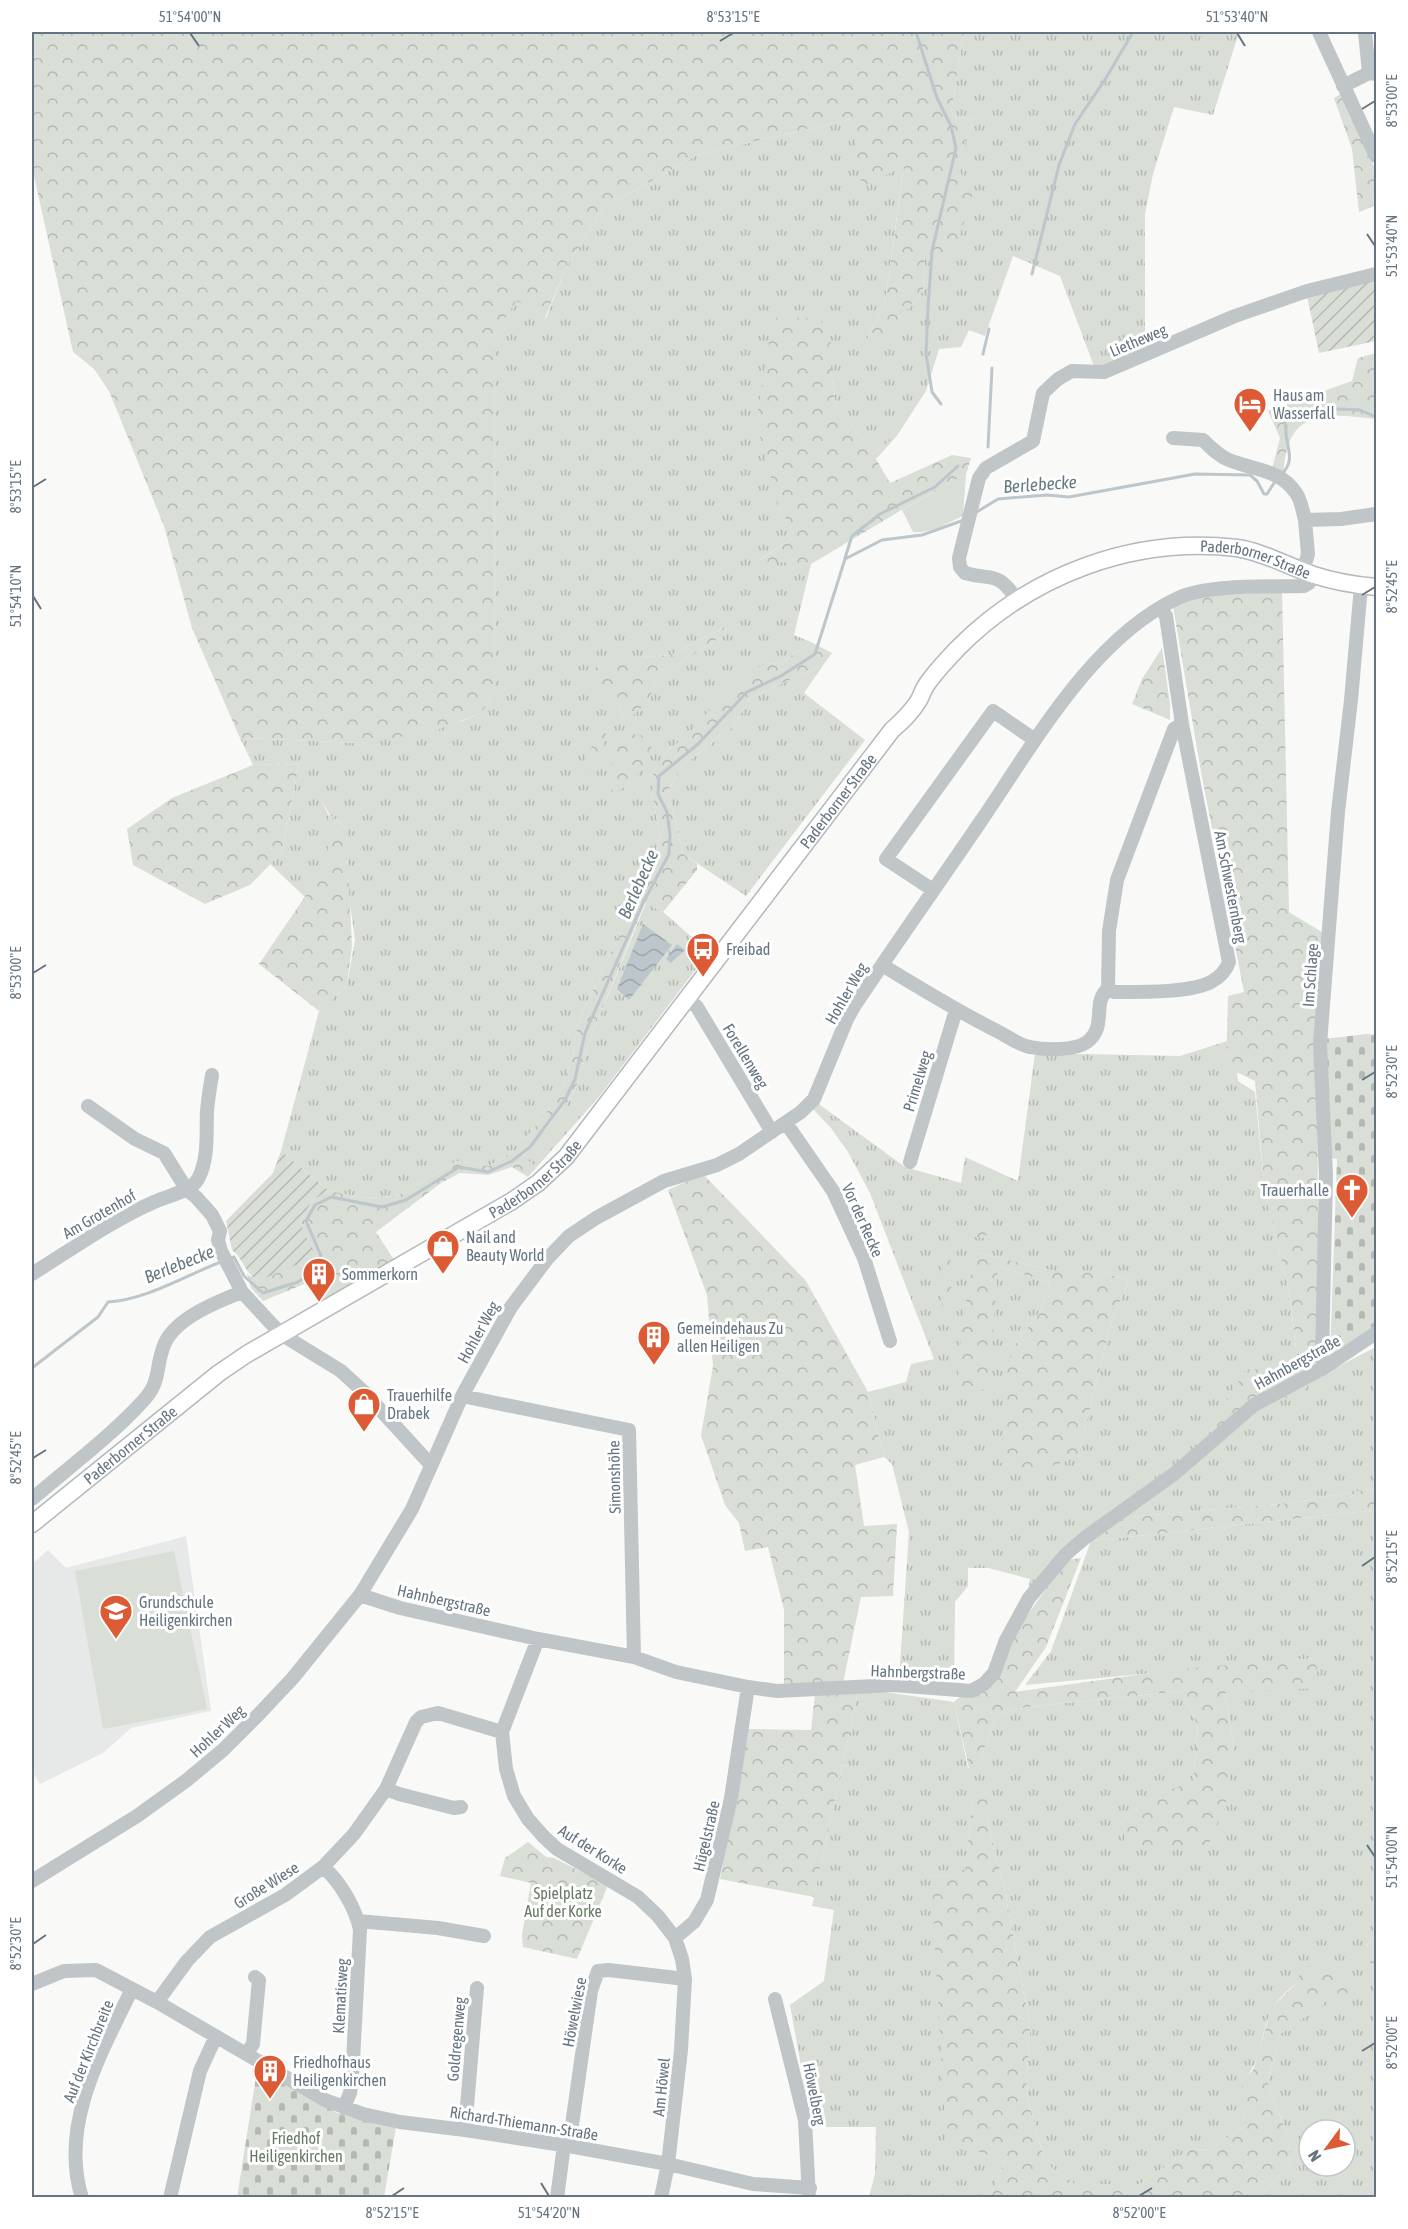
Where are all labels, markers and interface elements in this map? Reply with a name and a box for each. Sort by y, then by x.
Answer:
text: 51°54'00"N [159,8,221,25]
text: 8°53'15"E [706,8,760,25]
text: 51°53'40"N [1206,8,1268,25]
text: 8°53'00"E [1383,74,1400,128]
text: 51°53'40"N [1383,215,1400,277]
street label: Lietheweg [1107,320,1170,361]
hotel icon: Haus am Wasserfall [1232,386,1268,433]
place label: Haus am Wasserfall [1273,386,1336,422]
text: 8°53'15"E [7,460,24,514]
water label: Berlebecke [1003,471,1077,497]
street label: Paderborner Straße [1200,537,1313,582]
text: 8°52'45"E [1383,560,1400,614]
text: 51°54'10"N [7,565,24,627]
street label: Paderborner Straße [796,750,880,852]
street label: Am Schwesternberg [1210,829,1251,945]
water label: Berlebecke [613,846,663,922]
bus stop icon: Freibad [685,931,721,978]
place label: Freibad [726,940,770,958]
street label: Im Schlage [1299,943,1322,1007]
text: 8°53'00"E [7,946,24,1000]
street label: Hohler Weg [821,959,872,1027]
street label: Forellenweg [719,1020,772,1092]
text: 8°52'30"E [1383,1045,1400,1099]
street label: Primelweg [899,1048,936,1114]
street label: Paderborner Straße [486,1136,585,1221]
church icon: Trauerhalle [1334,1172,1370,1219]
street label: Vor der Recke [839,1180,887,1260]
place label: Trauerhalle [1261,1181,1329,1199]
street label: Am Grotenhof [59,1186,139,1242]
shop icon: Nail and Beauty World [425,1228,461,1275]
place label: Nail and Beauty World [466,1228,544,1265]
water label: Berlebecke [141,1241,217,1287]
building icon: Sommerkorn [301,1256,337,1303]
place label: Sommerkorn [342,1265,418,1283]
street label: Hohler Weg [454,1298,503,1367]
building icon: Gemeindehaus Zu allen Heiligen [636,1319,672,1366]
place label: Gemeindehaus Zu allen Heiligen [677,1319,784,1356]
street label: Hahnbergstraße [1251,1331,1343,1394]
shop icon: Trauerhilfe Drabek [346,1386,382,1433]
place label: Trauerhilfe Drabek [387,1386,452,1422]
street label: Paderborner Straße [80,1402,180,1488]
text: 8°52'45"E [7,1431,24,1485]
street label: Simonshöhe [604,1440,624,1514]
text: 8°52'15"E [1383,1530,1400,1584]
street label: Hahnbergstraße [395,1581,492,1620]
school or university icon: Grundschule Heiligenkirchen [98,1593,134,1640]
place label: Grundschule Heiligenkirchen [139,1593,232,1630]
street label: Hahnbergstraße [870,1661,966,1684]
street label: Hohler Weg [186,1701,249,1762]
street label: Hügelstraße [689,1799,724,1873]
street label: Auf der Korke [555,1821,631,1877]
text: 51°54'00"N [1383,1826,1400,1888]
street label: Große Wiese [230,1858,302,1912]
park label: Spielplatz Auf der Korke [524,1884,602,1920]
text: 8°52'30"E [7,1917,24,1971]
street label: Klematisweg [329,1958,352,2034]
street label: Höwelwiese [558,1976,590,2048]
street label: Goldregenweg [443,1996,470,2082]
street label: Auf der Kirchbreite [59,1997,117,2105]
text: 8°52'00"E [1383,2016,1400,2070]
building icon: Friedhofhaus Heiligenkirchen [252,2053,288,2100]
place label: Friedhofhaus Heiligenkirchen [293,2053,386,2090]
street label: Am Höwel [649,2056,673,2117]
street label: Höwelberg [799,2061,830,2127]
street label: Richard-Thiemann-Straße [448,2102,600,2144]
north arrow [1297,2118,1357,2178]
park label: Friedhof Heiligenkirchen [249,2129,343,2166]
text: N [1304,2147,1325,2165]
text: 8°52'15"E [365,2204,419,2221]
text: 51°54'20"N [518,2204,580,2221]
text: 8°52'00"E [1112,2204,1166,2221]

